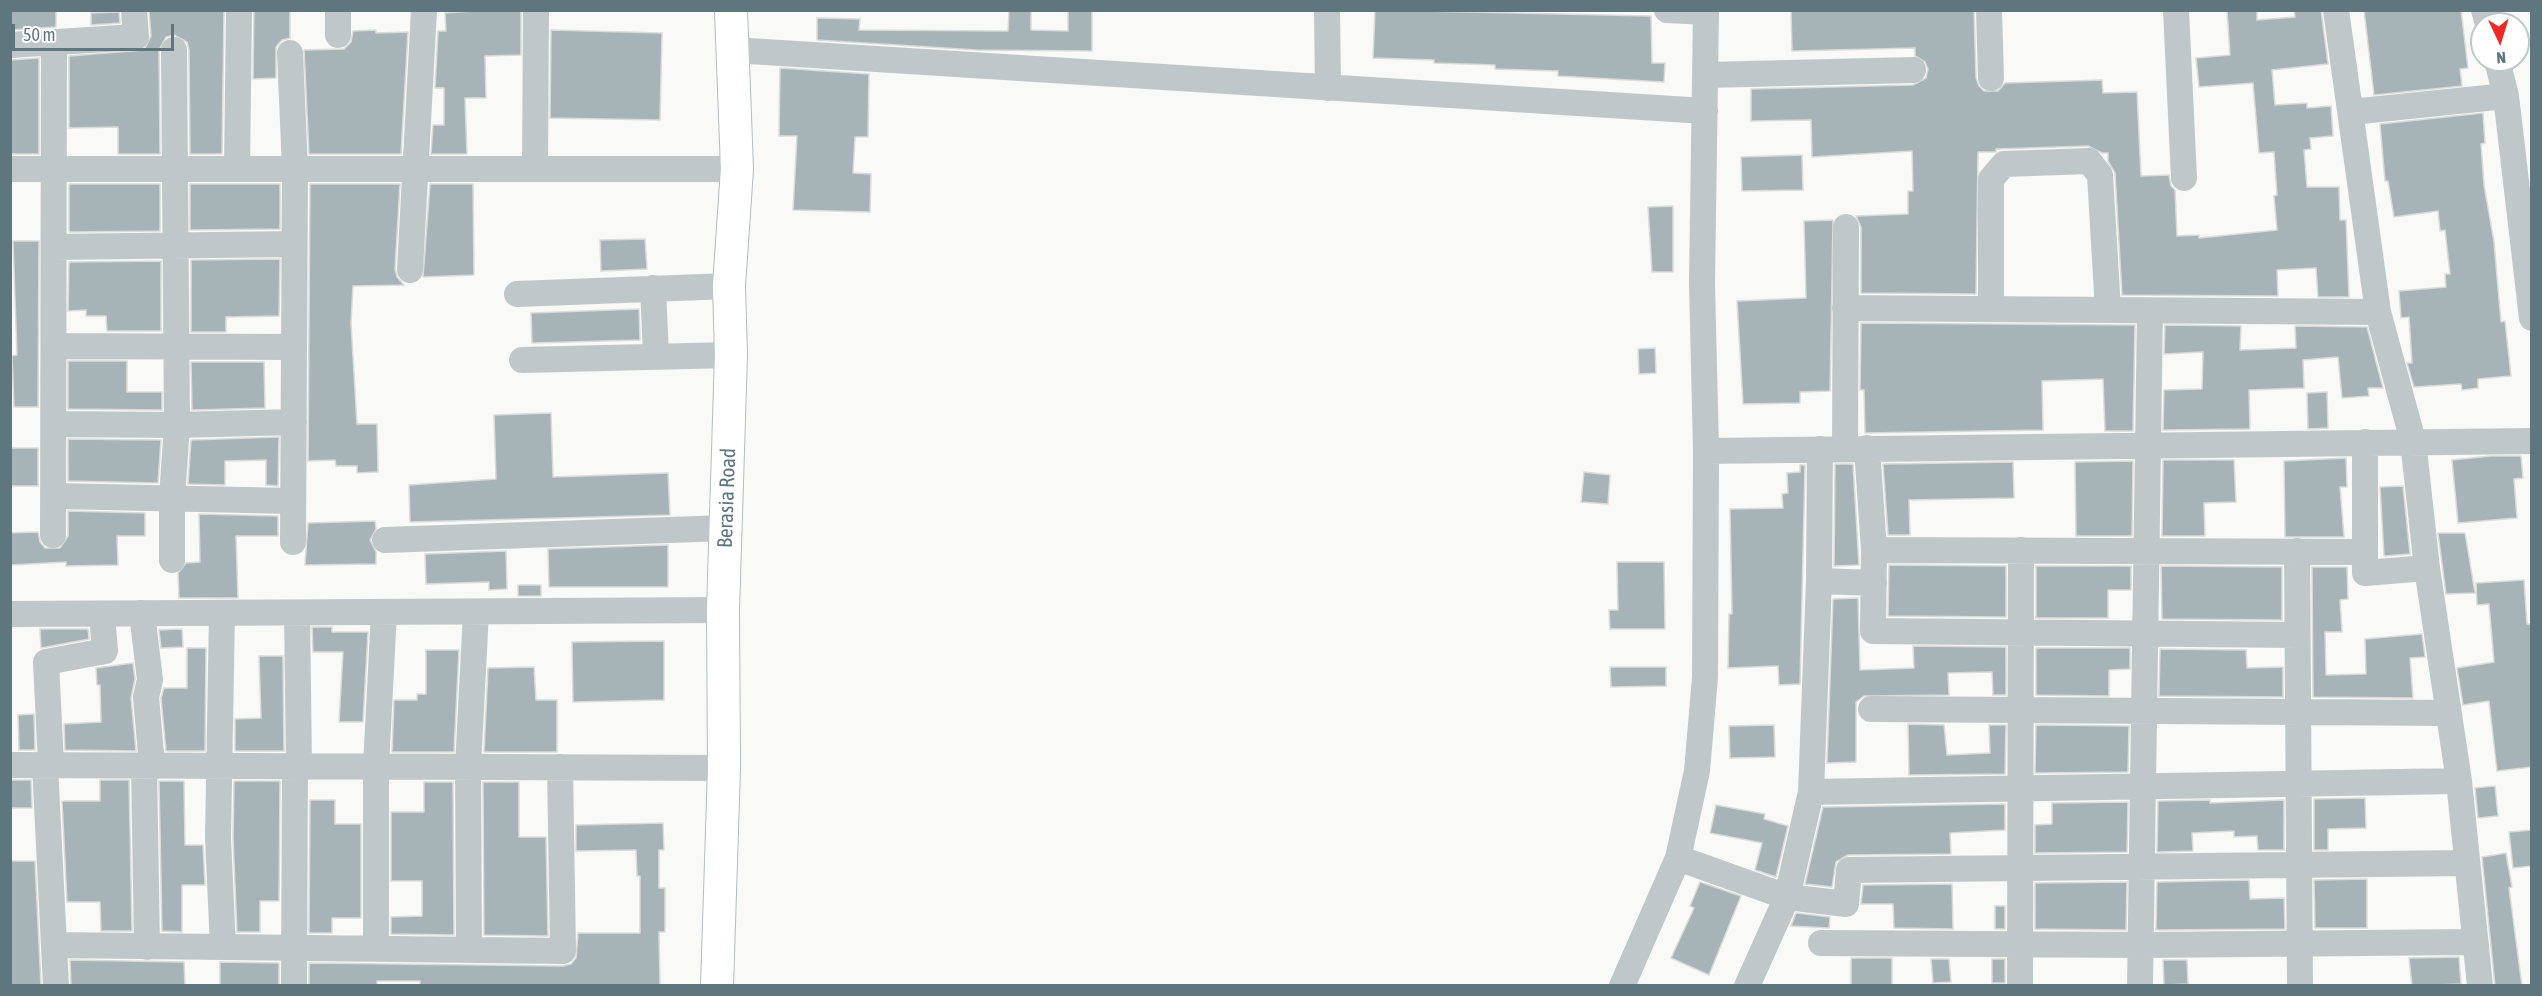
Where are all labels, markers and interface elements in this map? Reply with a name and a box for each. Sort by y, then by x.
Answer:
scale bar [15,12,177,50]
north arrow [2470,12,2530,72]
text: 50 m [23,24,55,45]
text: N [2496,49,2506,67]
street label: Berasia Road [713,448,741,548]

